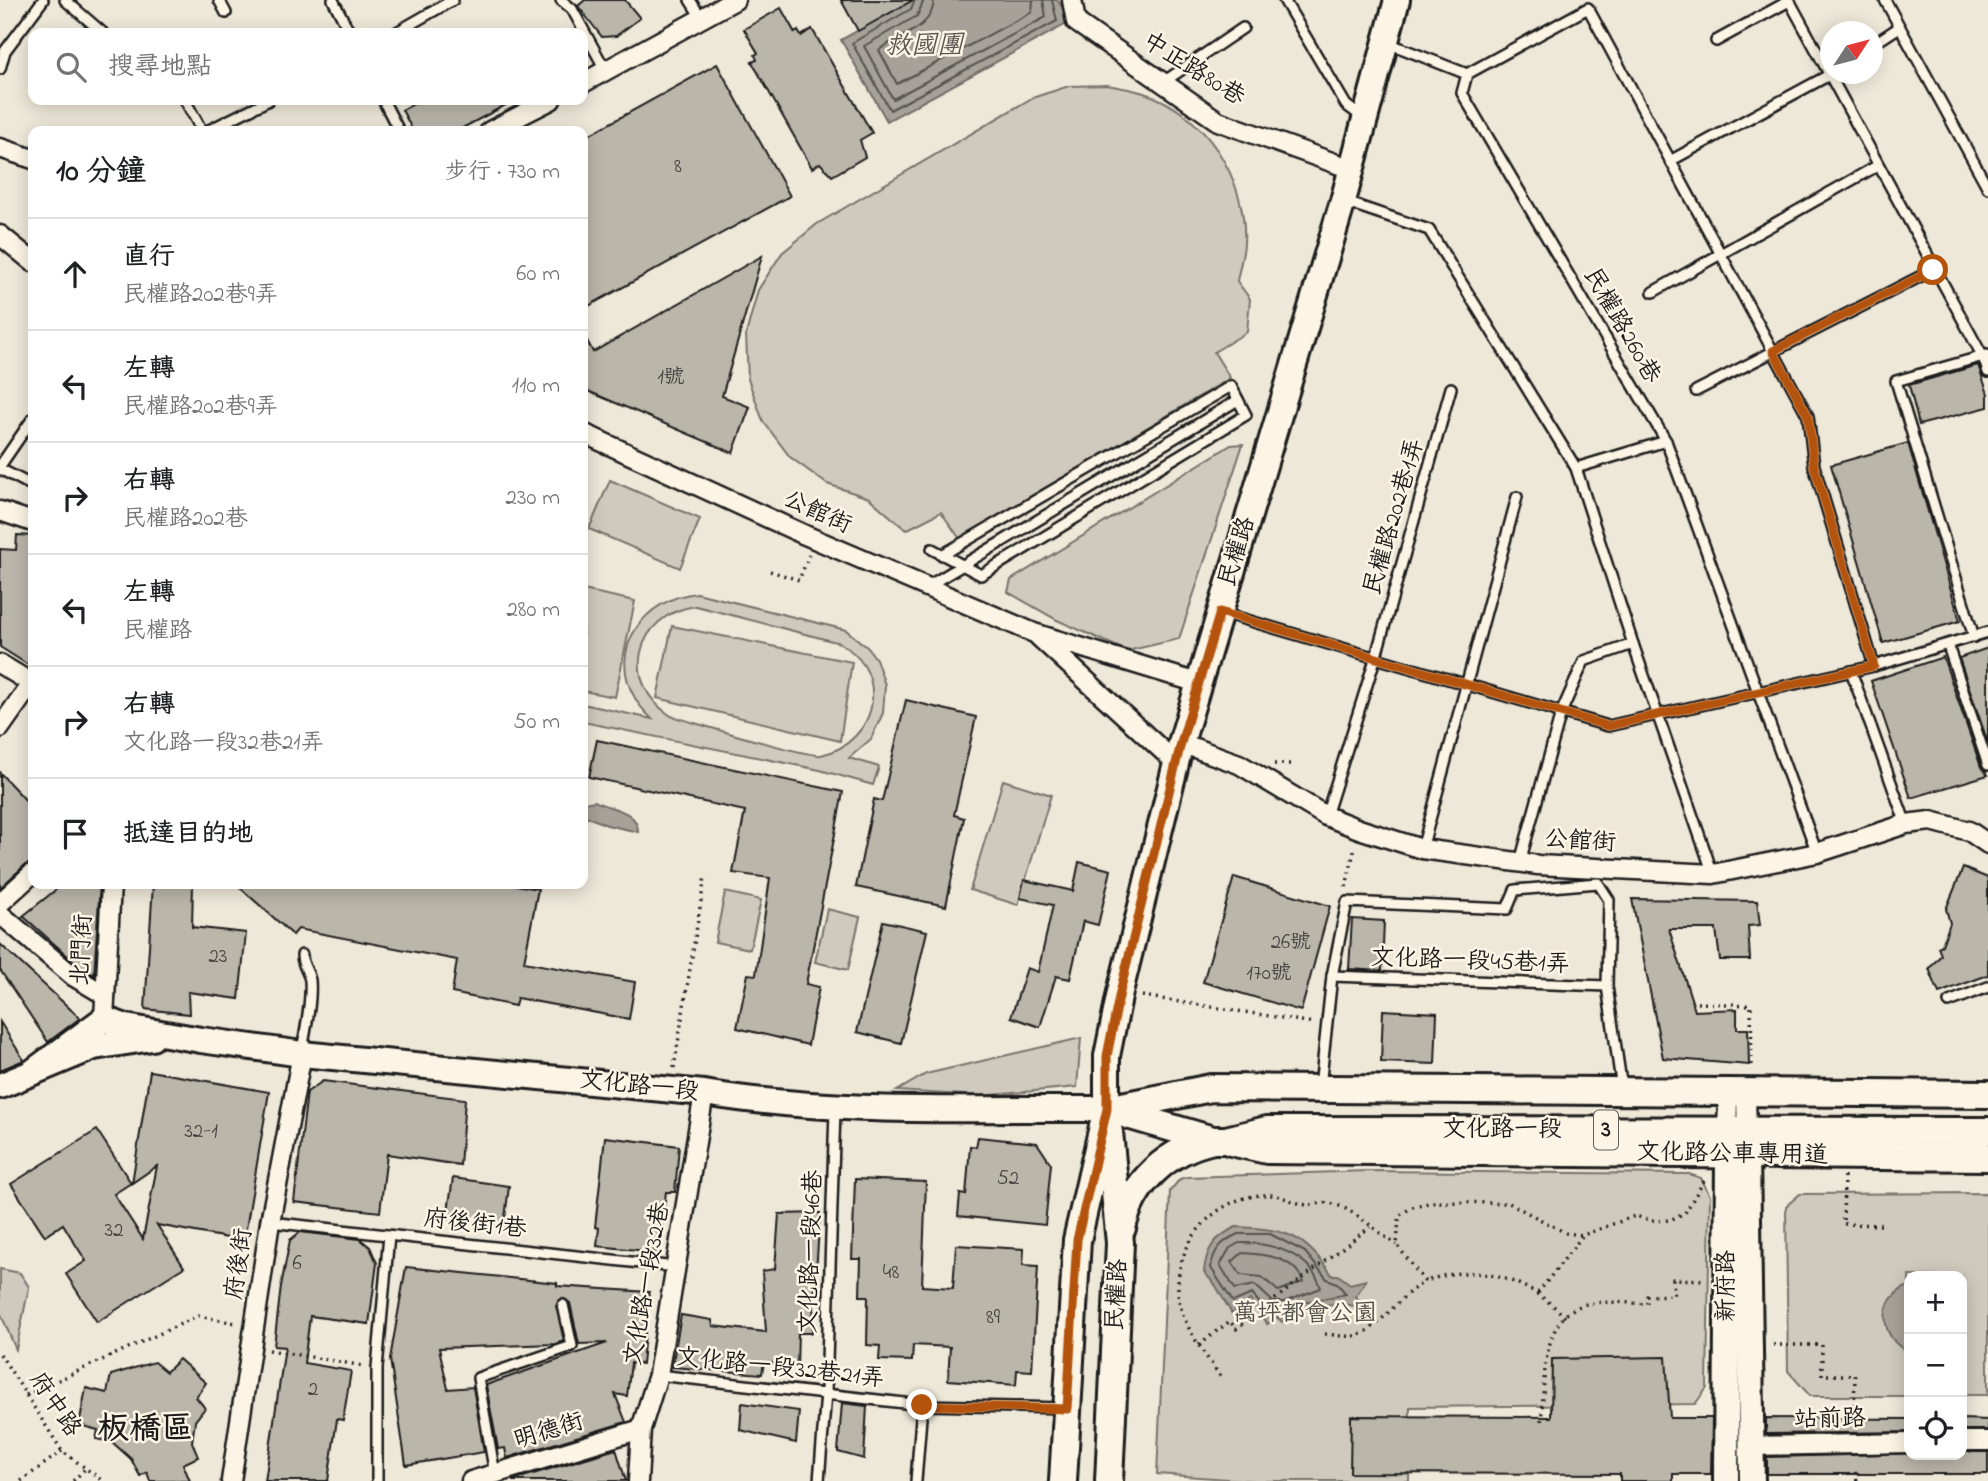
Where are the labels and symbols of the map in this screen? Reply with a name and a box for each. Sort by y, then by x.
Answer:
north arrow [1820,21,1883,84]
street label: 中正路80巷 [1135,25,1251,115]
water label: 救國團 [885,28,965,66]
house number: 8 [674,152,682,182]
route start [1917,254,1948,285]
street label: 民權路260巷 [1574,261,1668,391]
house number: 1號 [657,363,685,393]
street label: 民權路202巷1弄 [1356,434,1434,600]
street label: 公館街 [777,482,857,544]
street label: 民權路 [1211,512,1265,592]
street label: 公館街 [1543,822,1617,862]
street label: 北門街 [64,913,102,987]
house number: 26號 [1271,928,1311,958]
street label: 文化路一段45巷1弄 [1370,941,1570,983]
house number: 23 [208,942,228,972]
house number: 170號 [1246,959,1292,989]
street label: 文化路一段 [577,1063,701,1111]
road number: 3 [1594,1110,1618,1149]
street label: 文化路一段 [1442,1113,1562,1148]
house number: 32-1 [184,1117,218,1147]
street label: 文化路公車專用道 [1636,1136,1828,1174]
house number: 52 [997,1164,1019,1194]
street label: 文化路一段46巷 [792,1169,832,1335]
street label: 文化路一段32巷 [616,1199,680,1369]
street label: 府後街1巷 [422,1202,528,1248]
house number: 32 [104,1216,124,1246]
street label: 府後街 [218,1226,262,1302]
house number: 6 [292,1249,302,1279]
street label: 新府路 [1710,1250,1745,1322]
house number: 48 [883,1258,899,1288]
street label: 民權路 [1099,1258,1137,1332]
park label: 萬坪都會公園 [1233,1297,1377,1332]
house number: 89 [986,1303,1001,1333]
street label: 文化路一段32巷21弄 [674,1341,886,1397]
street label: 府中路 [19,1365,89,1445]
house number: 2 [308,1375,318,1405]
route end [906,1389,937,1420]
street label: 站前路 [1794,1402,1866,1438]
street label: 明德街 [509,1405,589,1459]
district label: 板橋區 [97,1407,193,1454]

